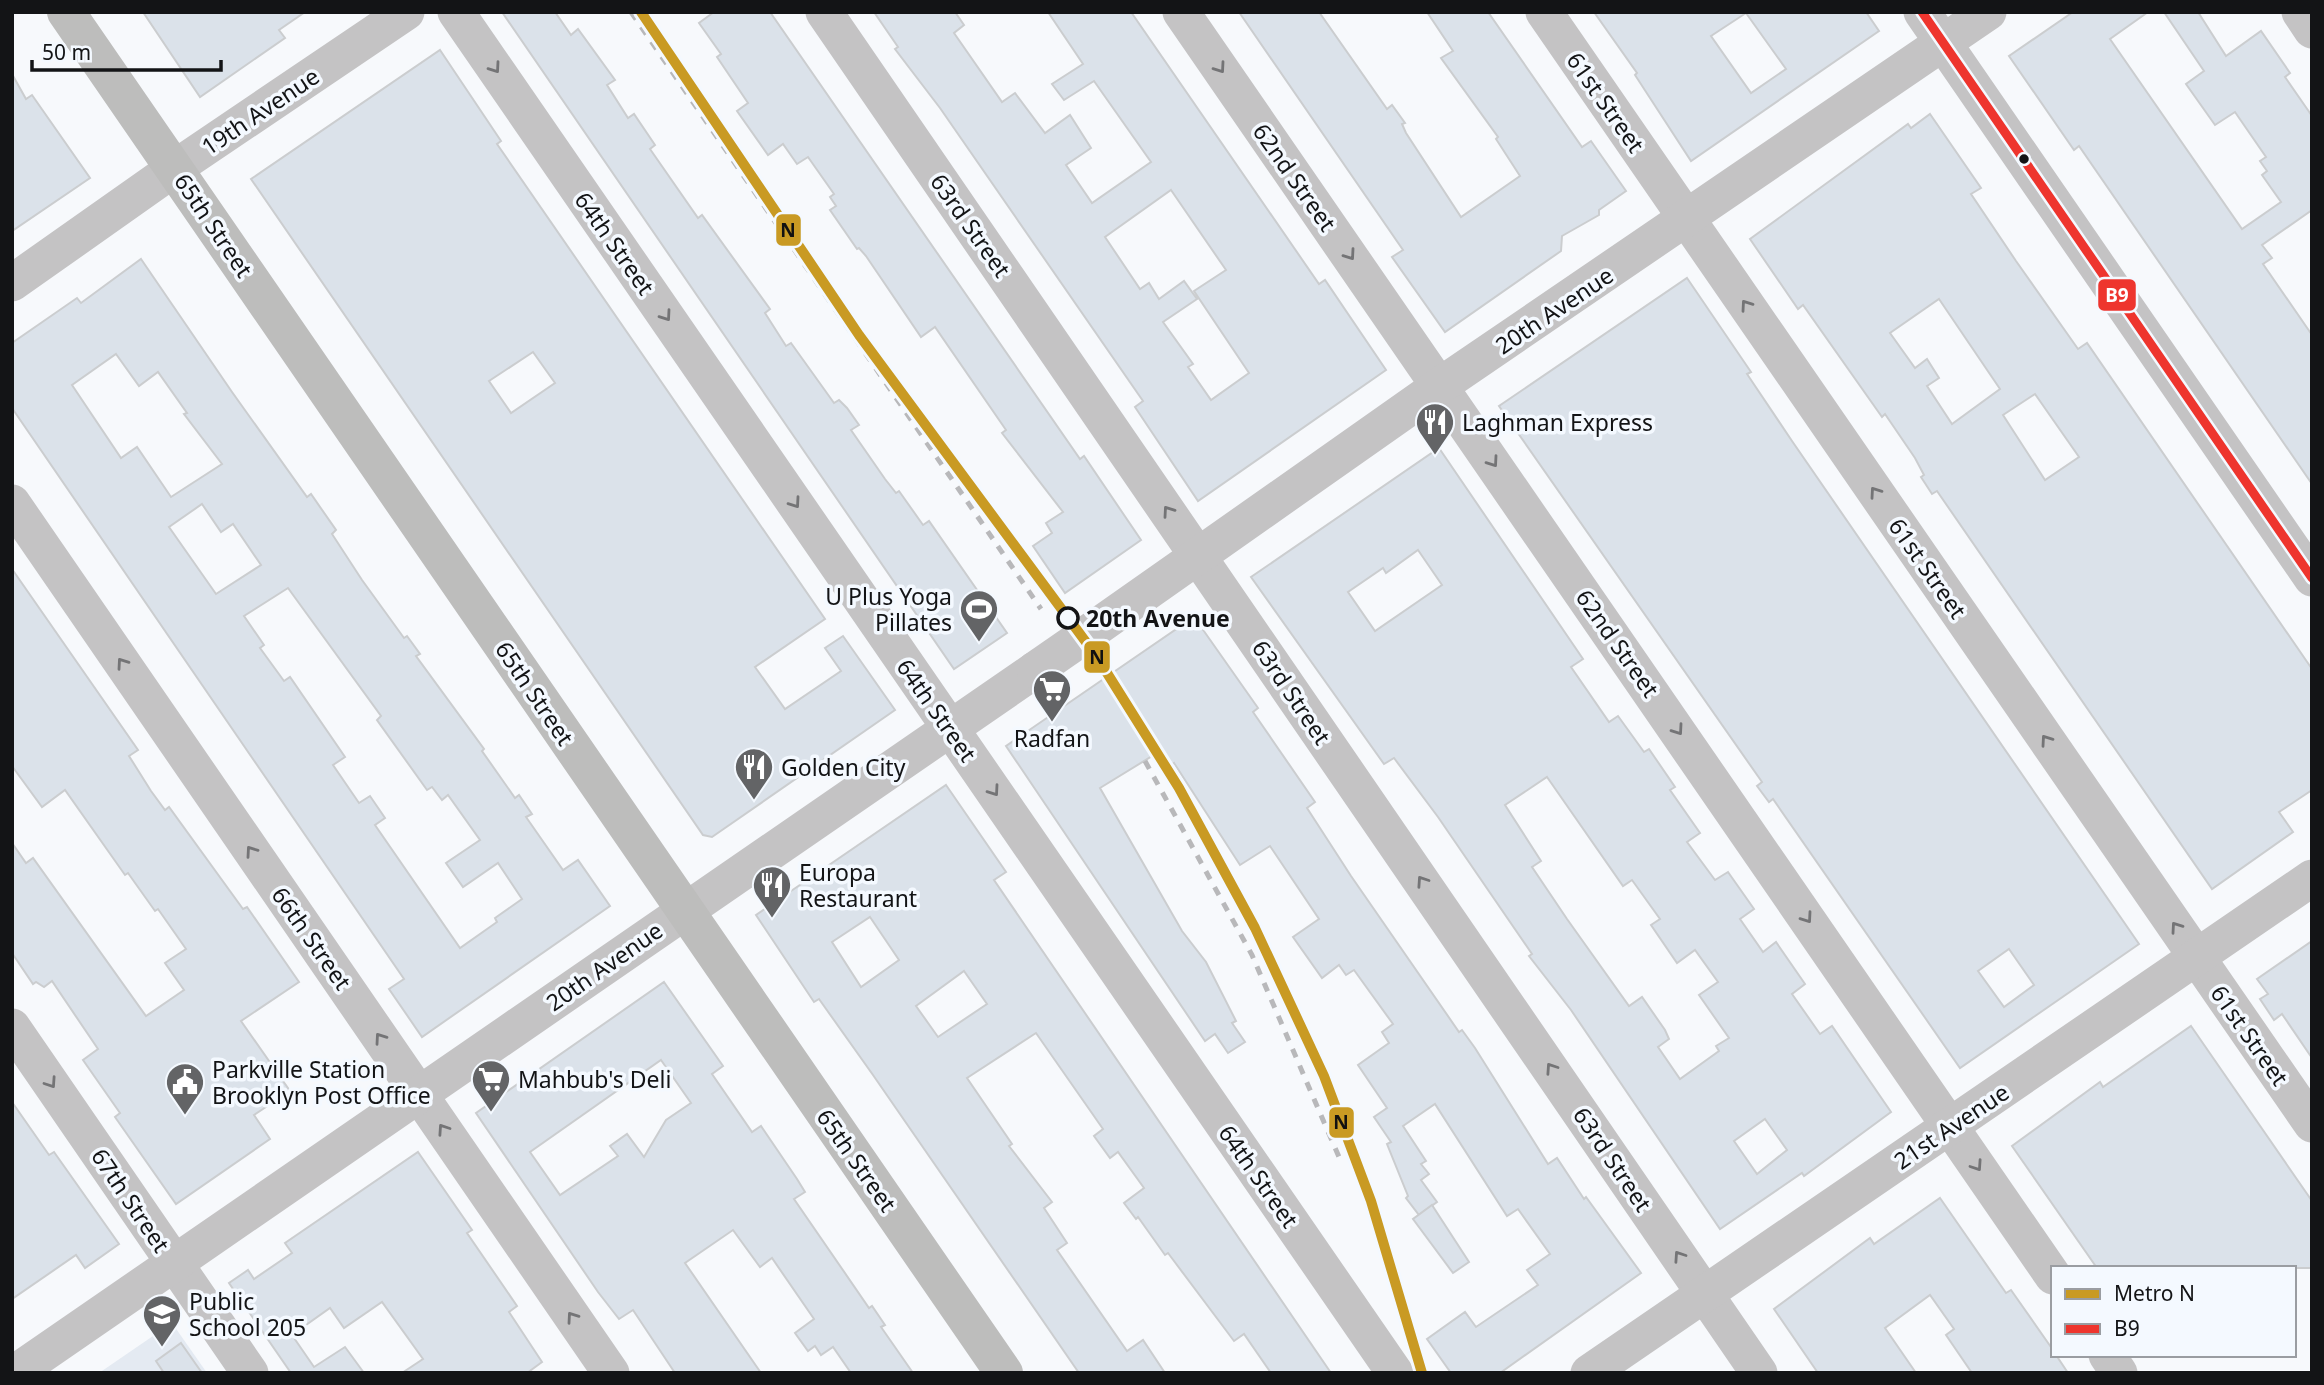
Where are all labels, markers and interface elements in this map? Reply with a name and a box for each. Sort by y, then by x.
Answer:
scale bar [32,28,220,72]
text: 50 m [42,38,91,66]
street label: 61st Street [1560,45,1652,159]
street label: 19th Avenue [195,60,325,162]
one-way arrow [1212,60,1224,73]
one-way arrow [487,61,500,74]
street label: 62nd Street [1246,117,1344,237]
unlabelled marker [2017,152,2031,166]
street label: 65th Street [167,167,261,283]
street label: 63rd Street [924,167,1018,283]
street label: 64th Street [568,185,662,301]
line badge: N [775,213,802,247]
text: N [780,217,796,243]
one-way arrow [1342,247,1354,260]
street label: 20th Avenue [1489,259,1619,361]
line badge: B9 [2097,278,2137,312]
text: B9 [2105,282,2129,308]
one-way arrow [1742,300,1754,313]
one-way arrow [658,308,670,321]
restaurant icon: Laghman Express [1414,401,1456,456]
place label: Laghman Express [1462,406,1653,438]
one-way arrow [1485,454,1497,467]
one-way arrow [1871,487,1883,500]
one-way arrow [787,495,799,508]
one-way arrow [1164,506,1177,519]
street label: 61st Street [1882,511,1974,625]
place label: U Plus Yoga Pillates [825,580,952,638]
street label: 62nd Street [1569,583,1667,703]
sports icon: U Plus Yoga Pillates [958,588,1000,643]
place label: 20th Avenue [1086,602,1230,634]
marker: 20th Avenue [1057,607,1079,629]
street label: 63rd Street [1245,633,1339,751]
street label: 65th Street [488,635,582,751]
line badge: N [1083,640,1111,674]
text: N [1089,644,1105,670]
street label: 64th Street [890,652,984,768]
one-way arrow [118,658,130,671]
supermarket icon: Radfan [1031,668,1073,723]
place label: Radfan [1014,722,1090,754]
one-way arrow [1670,722,1682,735]
one-way arrow [2042,734,2055,747]
restaurant icon: Golden City [733,746,775,801]
place label: Golden City [781,751,906,783]
one-way arrow [986,784,999,797]
one-way arrow [246,845,259,858]
place label: Europa Restaurant [799,856,917,914]
restaurant icon: Europa Restaurant [751,864,793,919]
one-way arrow [1417,875,1430,888]
street label: 66th Street [265,880,359,996]
one-way arrow [1799,910,1811,923]
street label: 20th Avenue [539,914,669,1018]
one-way arrow [2172,922,2184,935]
street label: 61st Street [2204,978,2296,1092]
one-way arrow [376,1033,388,1046]
place label: Parkville Station Brooklyn Post Office [212,1053,431,1111]
supermarket icon: Mahbub's Deli [470,1058,512,1113]
public building icon: Parkville Station Brooklyn Post Office [164,1061,206,1116]
place label: Mahbub's Deli [518,1063,671,1095]
one-way arrow [1546,1063,1559,1076]
one-way arrow [43,1076,56,1089]
street label: 21st Avenue [1887,1076,2015,1176]
street label: 63rd Street [1566,1100,1660,1218]
street label: 65th Street [810,1102,904,1218]
line badge: N [1328,1106,1355,1139]
text: N [1333,1109,1349,1135]
street label: 64th Street [1212,1118,1306,1234]
one-way arrow [439,1124,451,1137]
street label: 67th Street [84,1142,178,1258]
one-way arrow [1969,1158,1982,1171]
one-way arrow [1675,1251,1687,1264]
legend [2051,1266,2296,1357]
text: Metro N [2114,1279,2195,1307]
place label: Public School 205 [189,1285,306,1343]
school or university icon: Public School 205 [141,1293,183,1348]
one-way arrow [567,1311,580,1324]
text: B9 [2114,1314,2140,1342]

